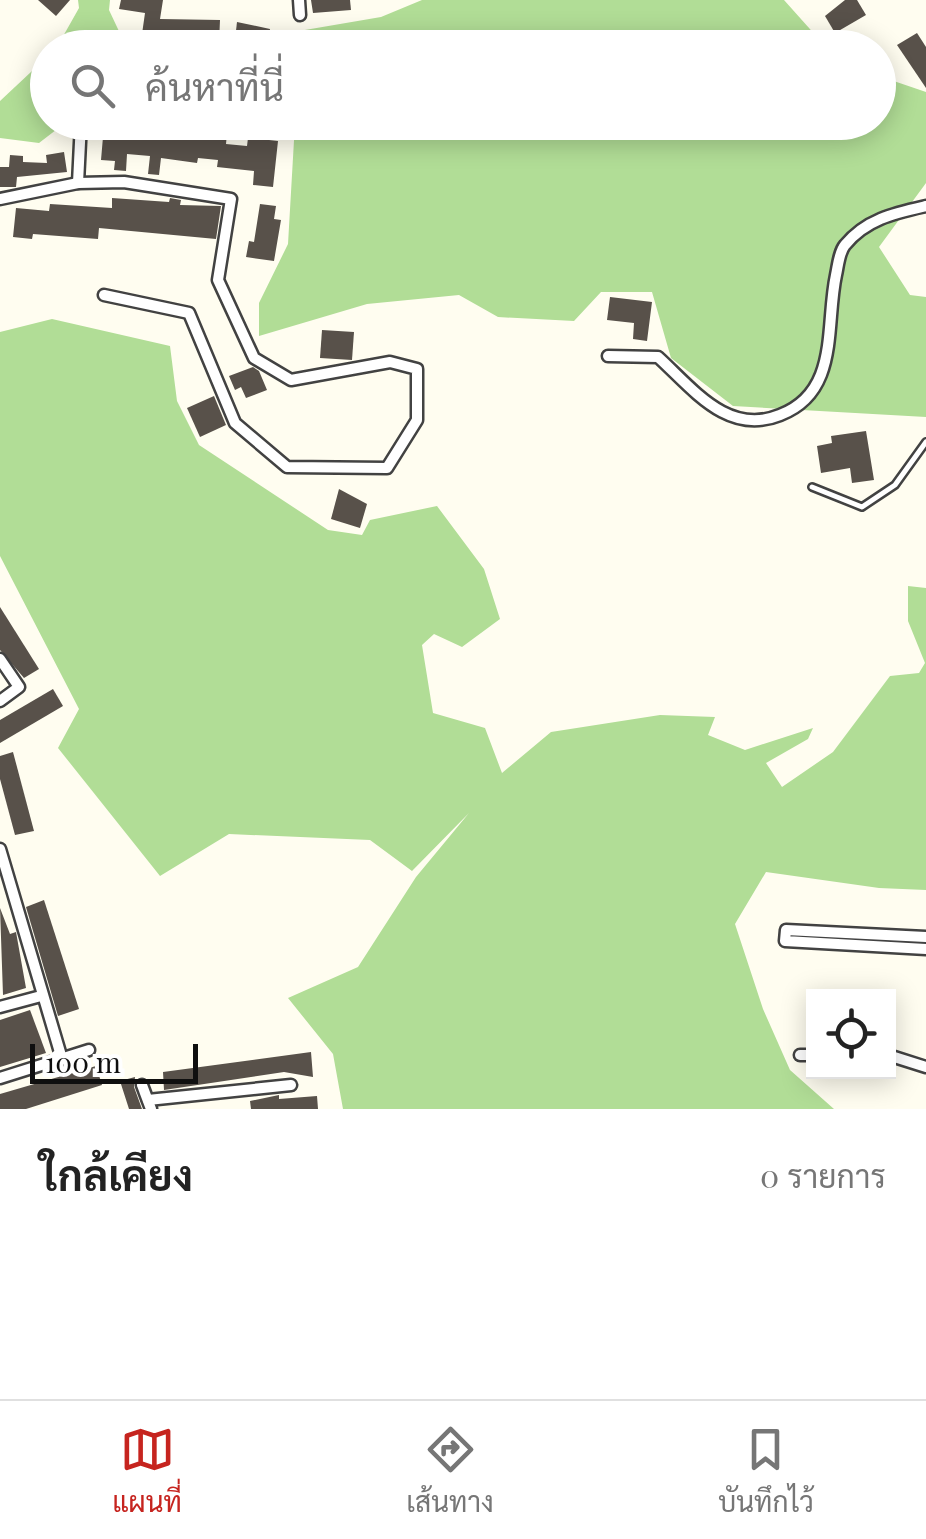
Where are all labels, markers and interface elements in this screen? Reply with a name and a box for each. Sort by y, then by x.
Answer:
search box [30,30,896,140]
icon: search [65,58,120,113]
text: ค้นหาที่นี่ [145,60,284,111]
map controls [806,989,896,1079]
button: locate [806,989,896,1079]
scale bar [30,1039,198,1084]
text: 100 m [45,1043,121,1080]
text: ใกล้เคียง [40,1146,193,1202]
text: 0 รายการ [760,1153,886,1196]
tab: แผนที่ [112,1422,182,1519]
tab: เส้นทาง [406,1422,494,1519]
tab: บันทึกไว้ [718,1422,814,1519]

